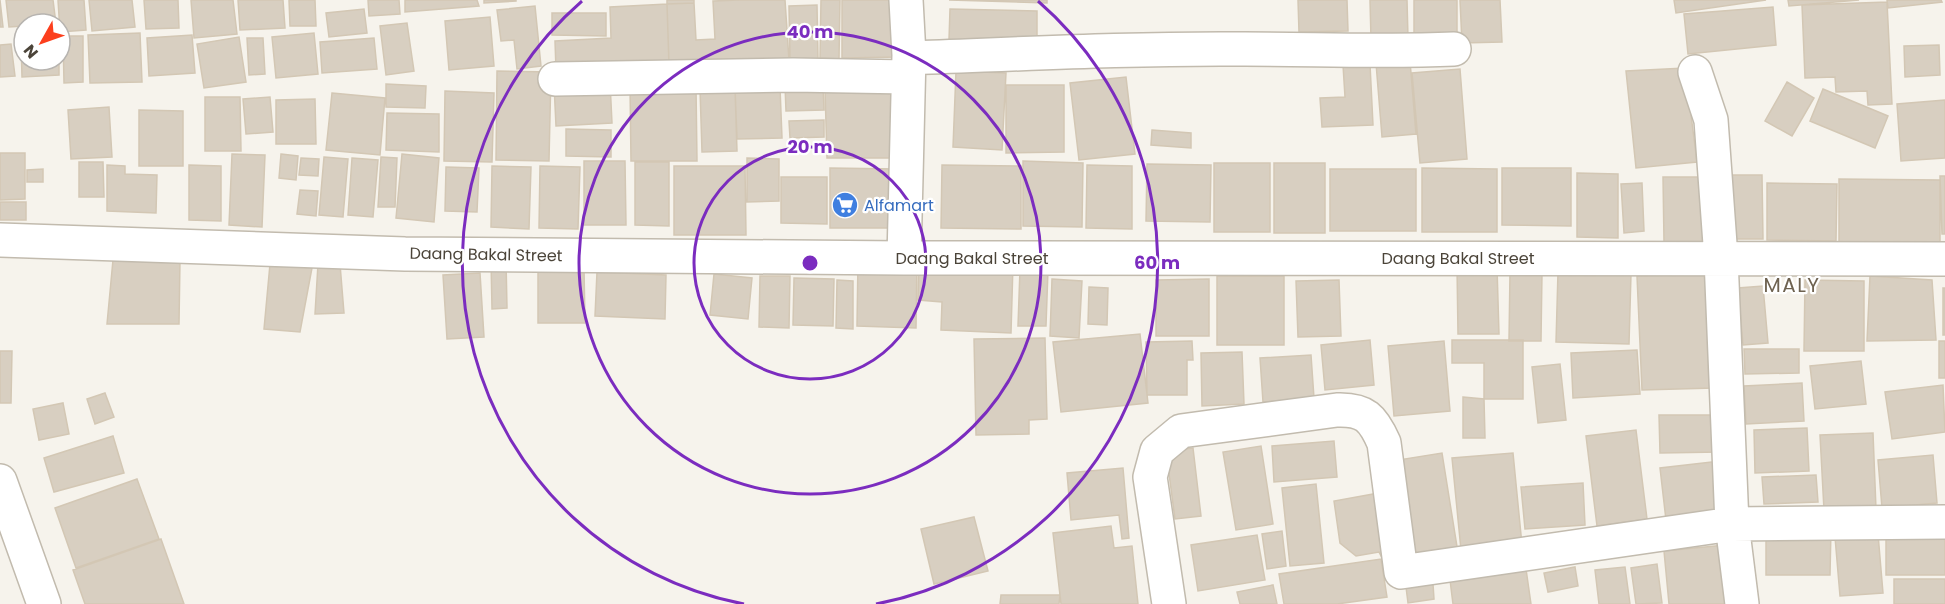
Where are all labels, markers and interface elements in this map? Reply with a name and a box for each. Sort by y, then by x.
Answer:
north arrow [12,12,72,72]
text: 40 m [787,19,833,44]
text: N [18,39,44,63]
text: 20 m [788,134,832,159]
supermarket icon: Alfamart [830,190,860,220]
place label: Alfamart [864,194,934,217]
street label: Daang Bakal Street [409,242,563,267]
street label: Daang Bakal Street [895,247,1049,270]
street label: Daang Bakal Street [1381,247,1535,270]
text: 60 m [1134,250,1180,275]
centre of rings [800,253,820,273]
district label: MALY [1763,271,1821,299]

